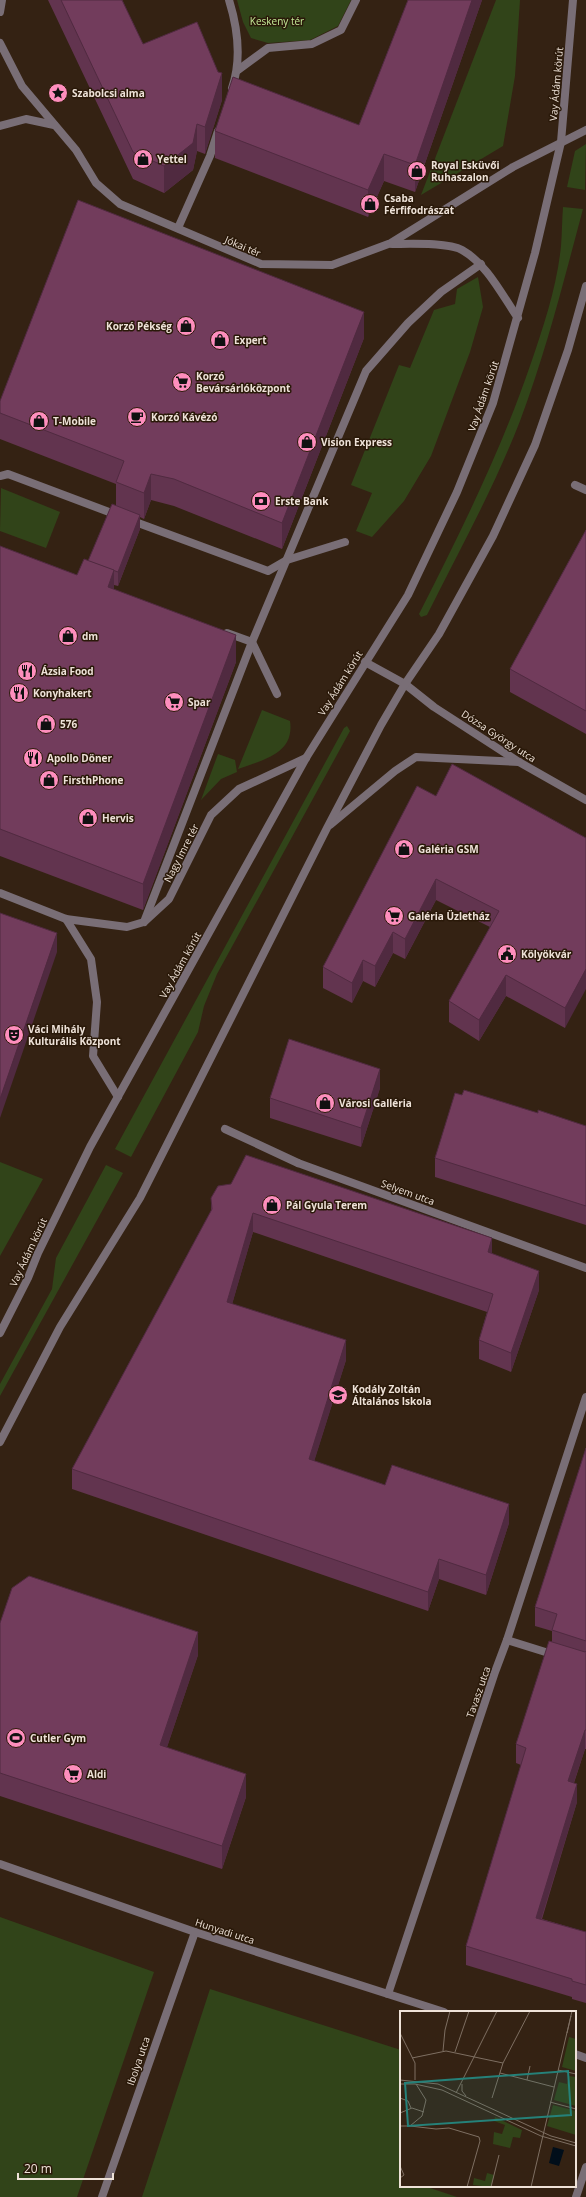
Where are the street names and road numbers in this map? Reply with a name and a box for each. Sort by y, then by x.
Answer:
street label: Vay Ádám körút [546,46,566,121]
street label: Jókai tér [222,232,263,260]
street label: Vay Ádám körút [464,358,502,433]
street label: Vay Ádám körút [314,648,366,718]
street label: Dózsa György utca [459,707,539,765]
street label: Nagy Imre tér [160,821,202,885]
street label: Vay Ádám körút [156,929,204,1001]
street label: Selyem utca [379,1176,437,1208]
street label: Vay Ádám körút [6,1215,50,1289]
street label: Tavasz utca [463,1664,493,1720]
street label: Hunyadi utca [194,1915,256,1947]
street label: Ibolya utca [123,2035,153,2087]

